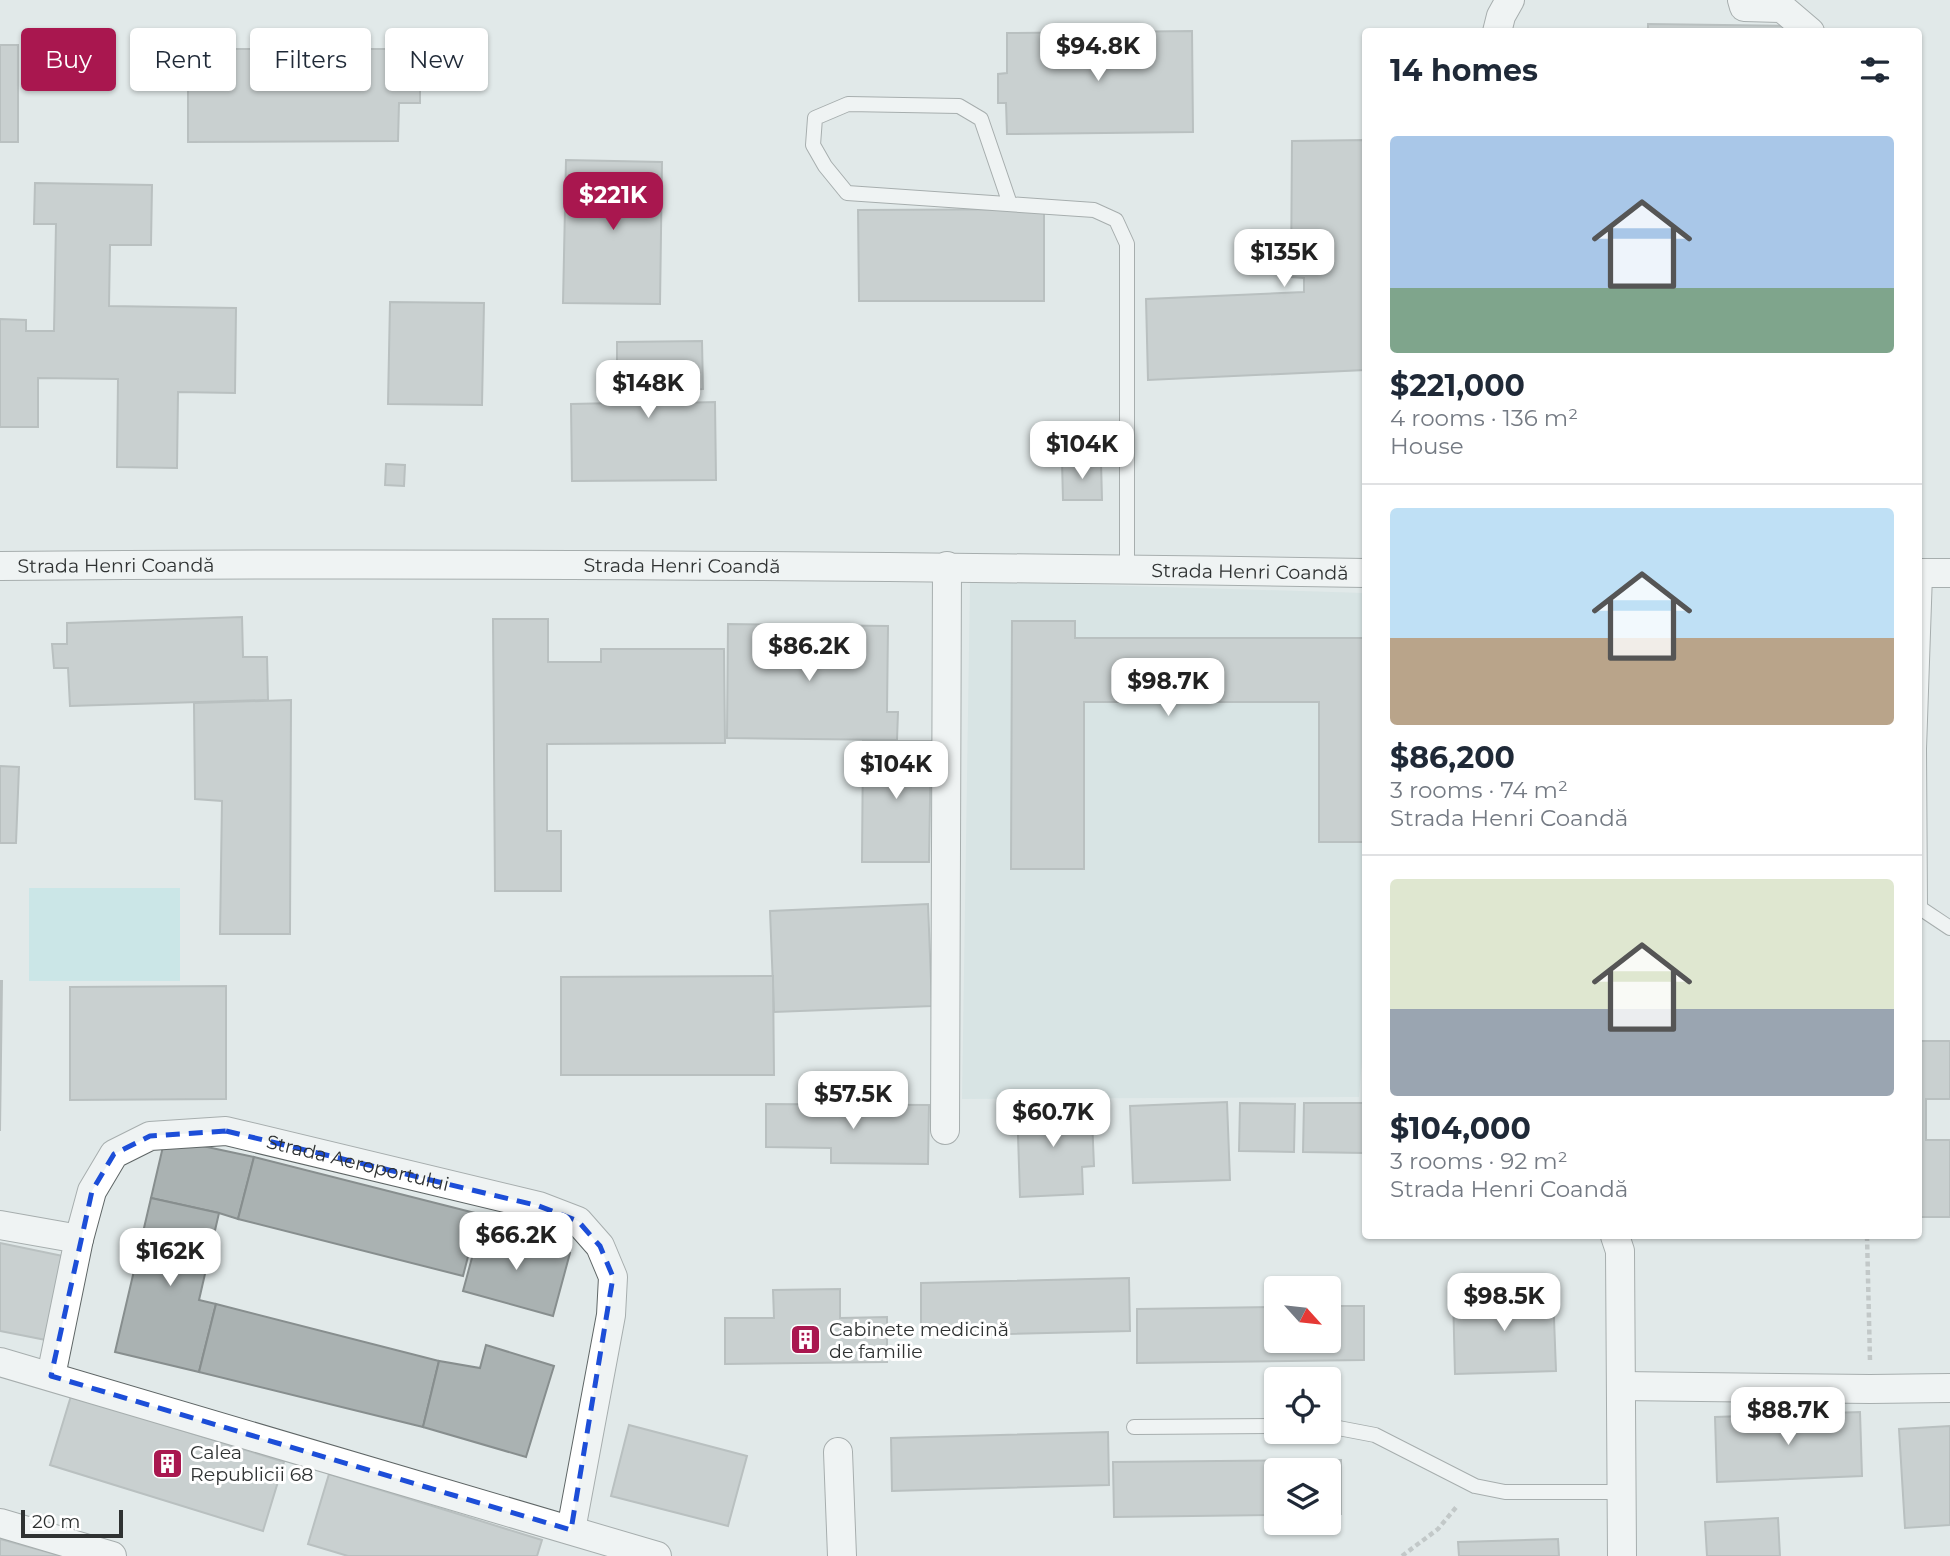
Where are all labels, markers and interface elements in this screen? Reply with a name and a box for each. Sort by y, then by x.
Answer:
pin: $94.8K [1041,24,1155,83]
chip: Buy [21,28,116,91]
chip: Rent [130,28,236,91]
chip: Filters [250,28,371,91]
chip: New [385,28,488,91]
text: $94.8K [1056,32,1140,60]
icon: filters [1856,51,1894,89]
text: 14 homes [1390,52,1538,89]
pin: $221K [564,173,662,232]
text: $221K [579,181,647,209]
icon: home [1579,181,1705,307]
pin: $135K [1235,230,1333,289]
text: $135K [1250,238,1318,266]
pin: $148K [599,360,697,420]
text: $221,000 [1390,367,1525,404]
text: $148K [612,369,684,397]
text: 4 rooms · 136 m² [1390,404,1578,432]
pin: $104K [1033,421,1131,481]
text: $104K [1046,430,1118,458]
text: House [1390,432,1464,460]
street label: Strada Henri Coandă [17,553,215,577]
street label: Strada Henri Coandă [583,553,781,578]
icon: home [1579,553,1705,679]
street label: Strada Henri Coandă [1151,558,1349,584]
pin: $86.2K [752,624,866,683]
text: $86.2K [768,632,850,660]
pin: $98.7K [1111,658,1225,718]
text: $98.7K [1127,667,1209,695]
text: $86,200 [1390,739,1515,776]
pin: $104K [847,742,945,801]
text: $104K [860,750,932,778]
text: 3 rooms · 74 m² [1390,776,1568,804]
text: Strada Henri Coandă [1390,804,1628,832]
icon: home [1579,924,1705,1050]
pin: $57.5K [796,1072,910,1131]
text: $57.5K [814,1080,892,1108]
pin: $60.7K [996,1090,1110,1149]
text: $60.7K [1012,1098,1094,1126]
text: $104,000 [1390,1110,1531,1147]
street label: Strada Aeroportului [264,1130,452,1196]
text: 3 rooms · 92 m² [1390,1147,1568,1175]
text: Strada Henri Coandă [1390,1175,1628,1203]
pin: $66.2K [459,1212,573,1272]
text: $66.2K [475,1221,557,1249]
pin: $162K [121,1228,219,1288]
text: $162K [136,1237,204,1265]
pin: $98.5K [1447,1274,1561,1333]
north arrow [1264,1276,1340,1353]
map controls [1264,1276,1341,1535]
text: $98.5K [1463,1282,1545,1310]
place label: Cabinete medicină de familie [829,1318,1009,1363]
building icon: Cabinete medicină de familie [789,1323,823,1357]
button: locate [1264,1367,1341,1444]
pin: $88.7K [1731,1388,1845,1447]
text: $88.7K [1747,1396,1829,1424]
place label: Calea Republicii 68 [190,1441,313,1486]
building icon: Calea Republicii 68 [150,1446,184,1480]
button: layers [1264,1458,1341,1535]
scale bar [21,1507,122,1539]
text: 20 m [32,1510,80,1533]

